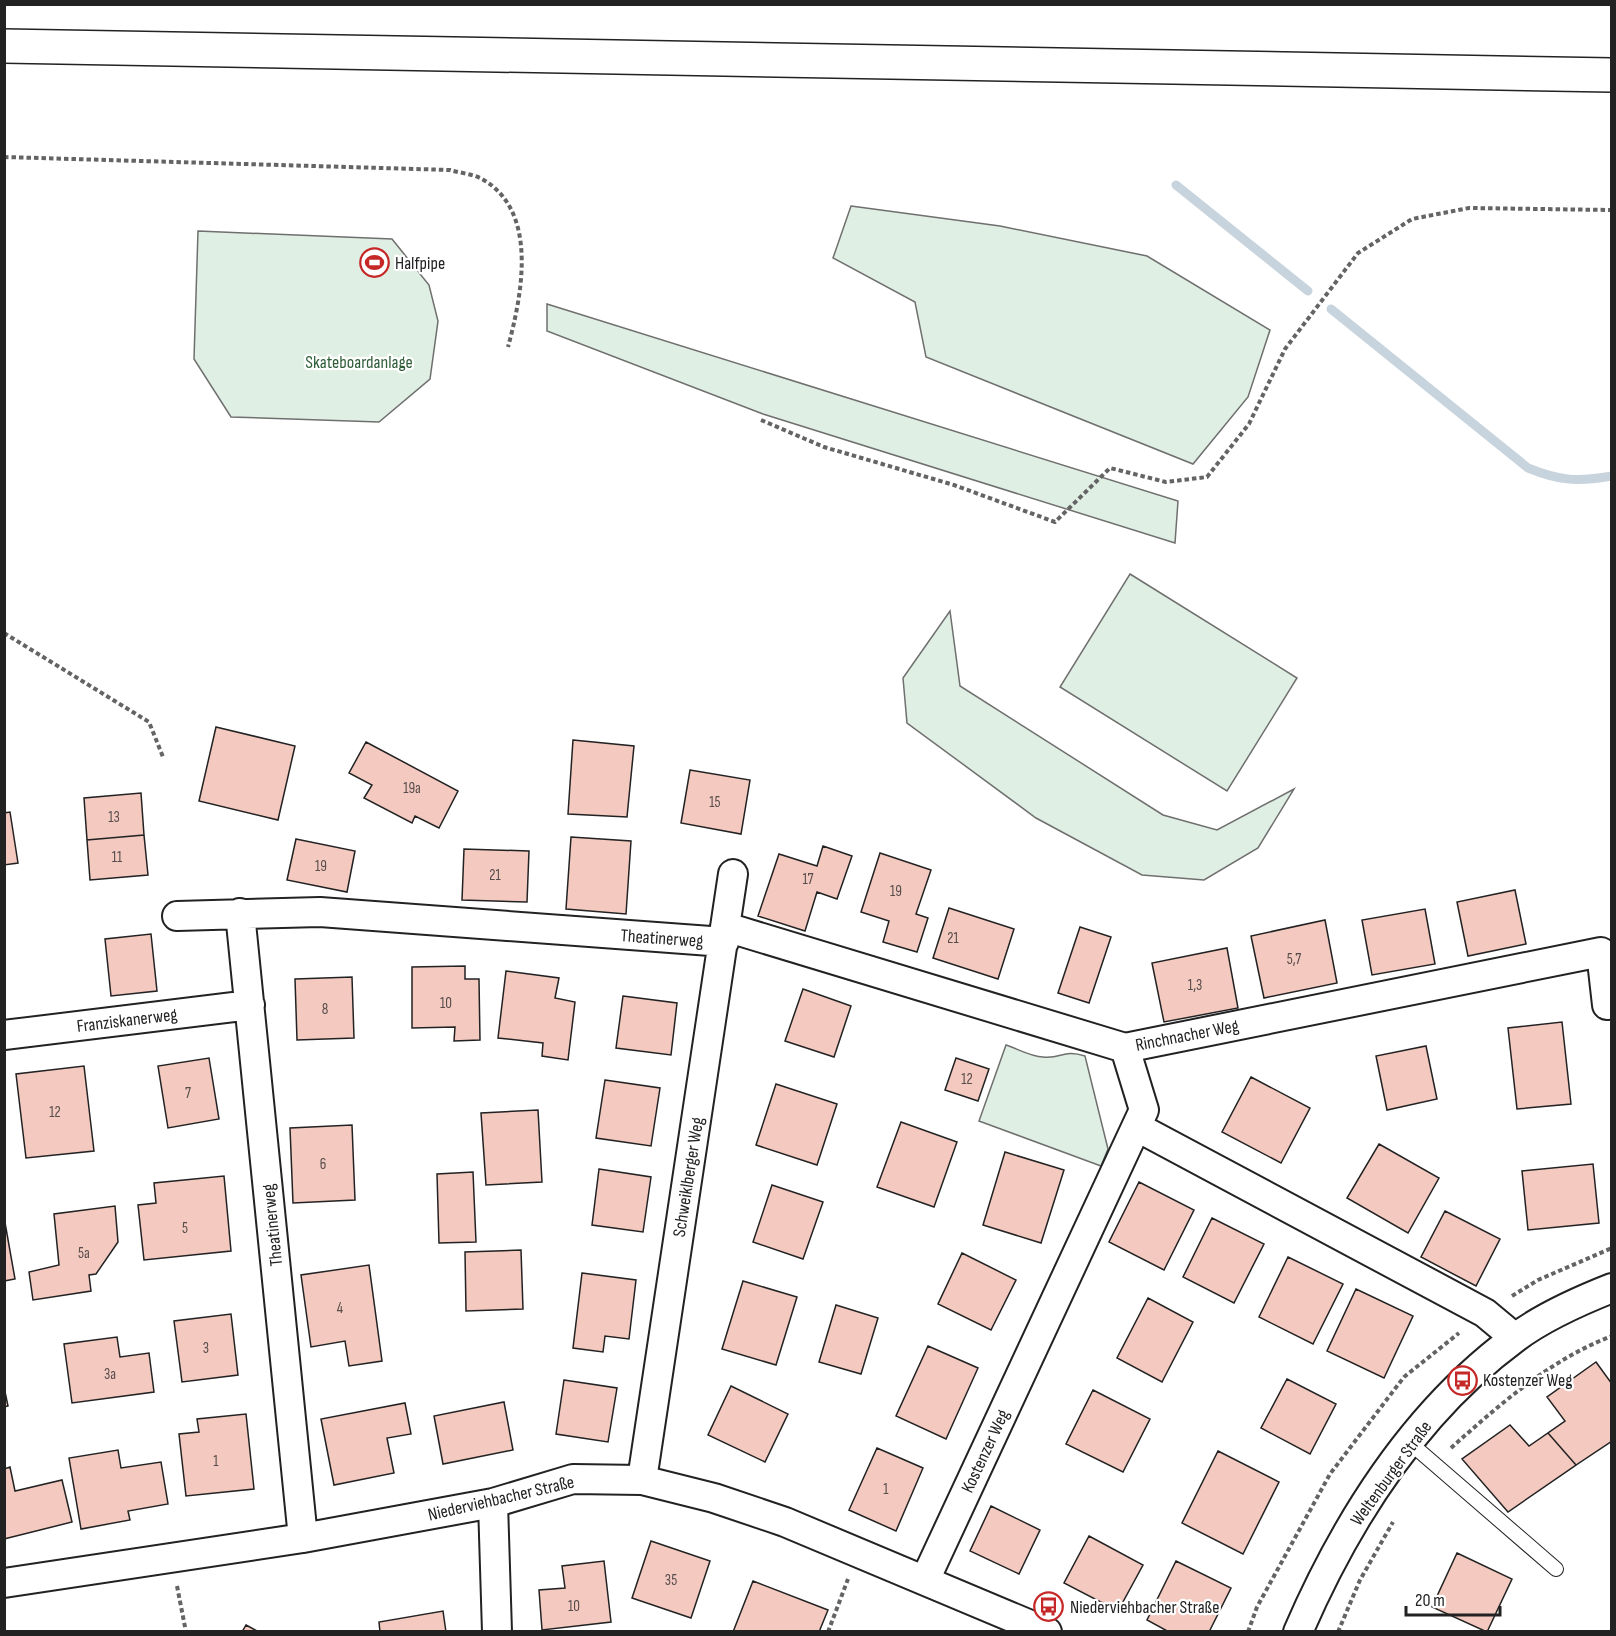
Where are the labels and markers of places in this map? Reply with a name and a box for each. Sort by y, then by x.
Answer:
sports icon: Halfpipe [358,247,390,279]
place label: Halfpipe [395,253,445,274]
bus stop icon: Kostenzer Weg [1446,1364,1478,1396]
place label: Kostenzer Weg [1483,1370,1572,1391]
bus stop icon: Niederviehbacher Straße [1033,1591,1065,1623]
place label: Niederviehbacher Straße [1070,1597,1219,1618]

